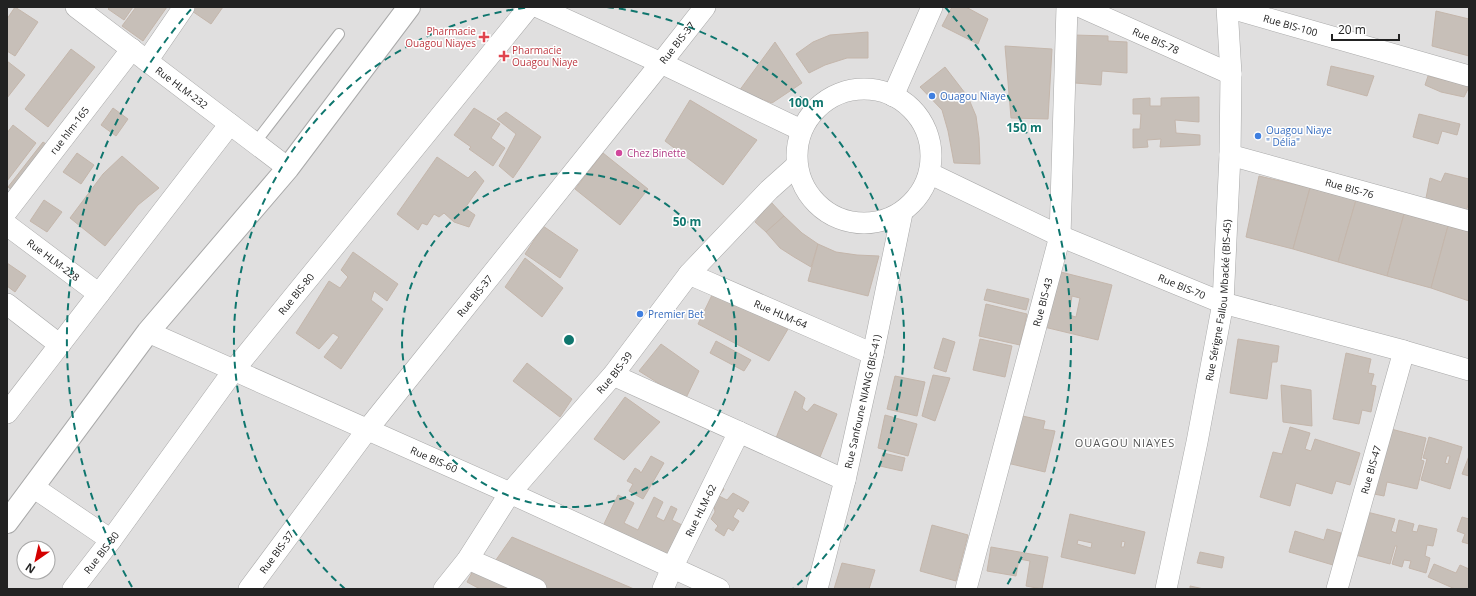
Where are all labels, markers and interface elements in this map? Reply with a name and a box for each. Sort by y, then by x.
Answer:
street label: Rue BIS-100 [1262,11,1319,40]
scale bar [1332,16,1399,42]
street label: Rue BIS-37 [656,19,698,67]
text: 20 m [1338,21,1366,38]
place label: Pharmacie Ouagou Niayes [405,24,476,50]
street label: Rue BIS-78 [1130,24,1182,57]
marker: Pharmacie Ouagou Niayes [479,32,489,42]
place label: Pharmacie Ouagou Niaye [512,43,578,69]
marker: Pharmacie Ouagou Niaye [499,51,509,61]
street label: Rue HLM-232 [153,63,211,112]
place label: Ouagou Niaye [940,89,1006,103]
marker: Ouagou Niaye [927,91,937,101]
text: 100 m [788,94,824,111]
street label: rue hlm-165 [46,103,92,157]
text: 150 m [1006,119,1042,136]
place label: Ouagou Niaye " Délia" [1266,123,1332,149]
marker: Ouagou Niaye " Délia" [1253,131,1263,141]
place label: Chez Binette [627,146,686,160]
marker: Chez Binette [614,148,624,158]
street label: Rue BIS-76 [1324,175,1376,201]
text: 50 m [673,213,701,230]
street label: Rue Sérigne Fallou Mbacké (BIS-45) [1202,219,1234,382]
street label: Rue HLM-228 [24,235,83,284]
street label: Rue BIS-80 [275,270,317,318]
street label: Rue BIS-70 [1156,270,1208,302]
street label: Rue BIS-37 [453,272,496,320]
street label: Rue BIS-43 [1029,276,1056,328]
street label: Rue HLM-64 [752,296,810,332]
place label: Premier Bet [648,307,704,321]
marker: Premier Bet [635,309,645,319]
centre of rings [562,333,576,347]
street label: Rue Sanfoune NIANG (BIS-41) [841,333,884,470]
street label: Rue BIS-39 [593,348,635,396]
district label: OUAGOU NIAYES [1075,435,1175,450]
street label: Rue BIS-60 [408,443,460,476]
street label: Rue BIS-47 [1357,443,1384,496]
street label: Rue HLM-62 [682,482,719,539]
street label: Rue BIS-80 [80,528,122,577]
street label: Rue BIS-37 [256,528,297,576]
north arrow [16,540,56,580]
text: N [22,560,38,577]

